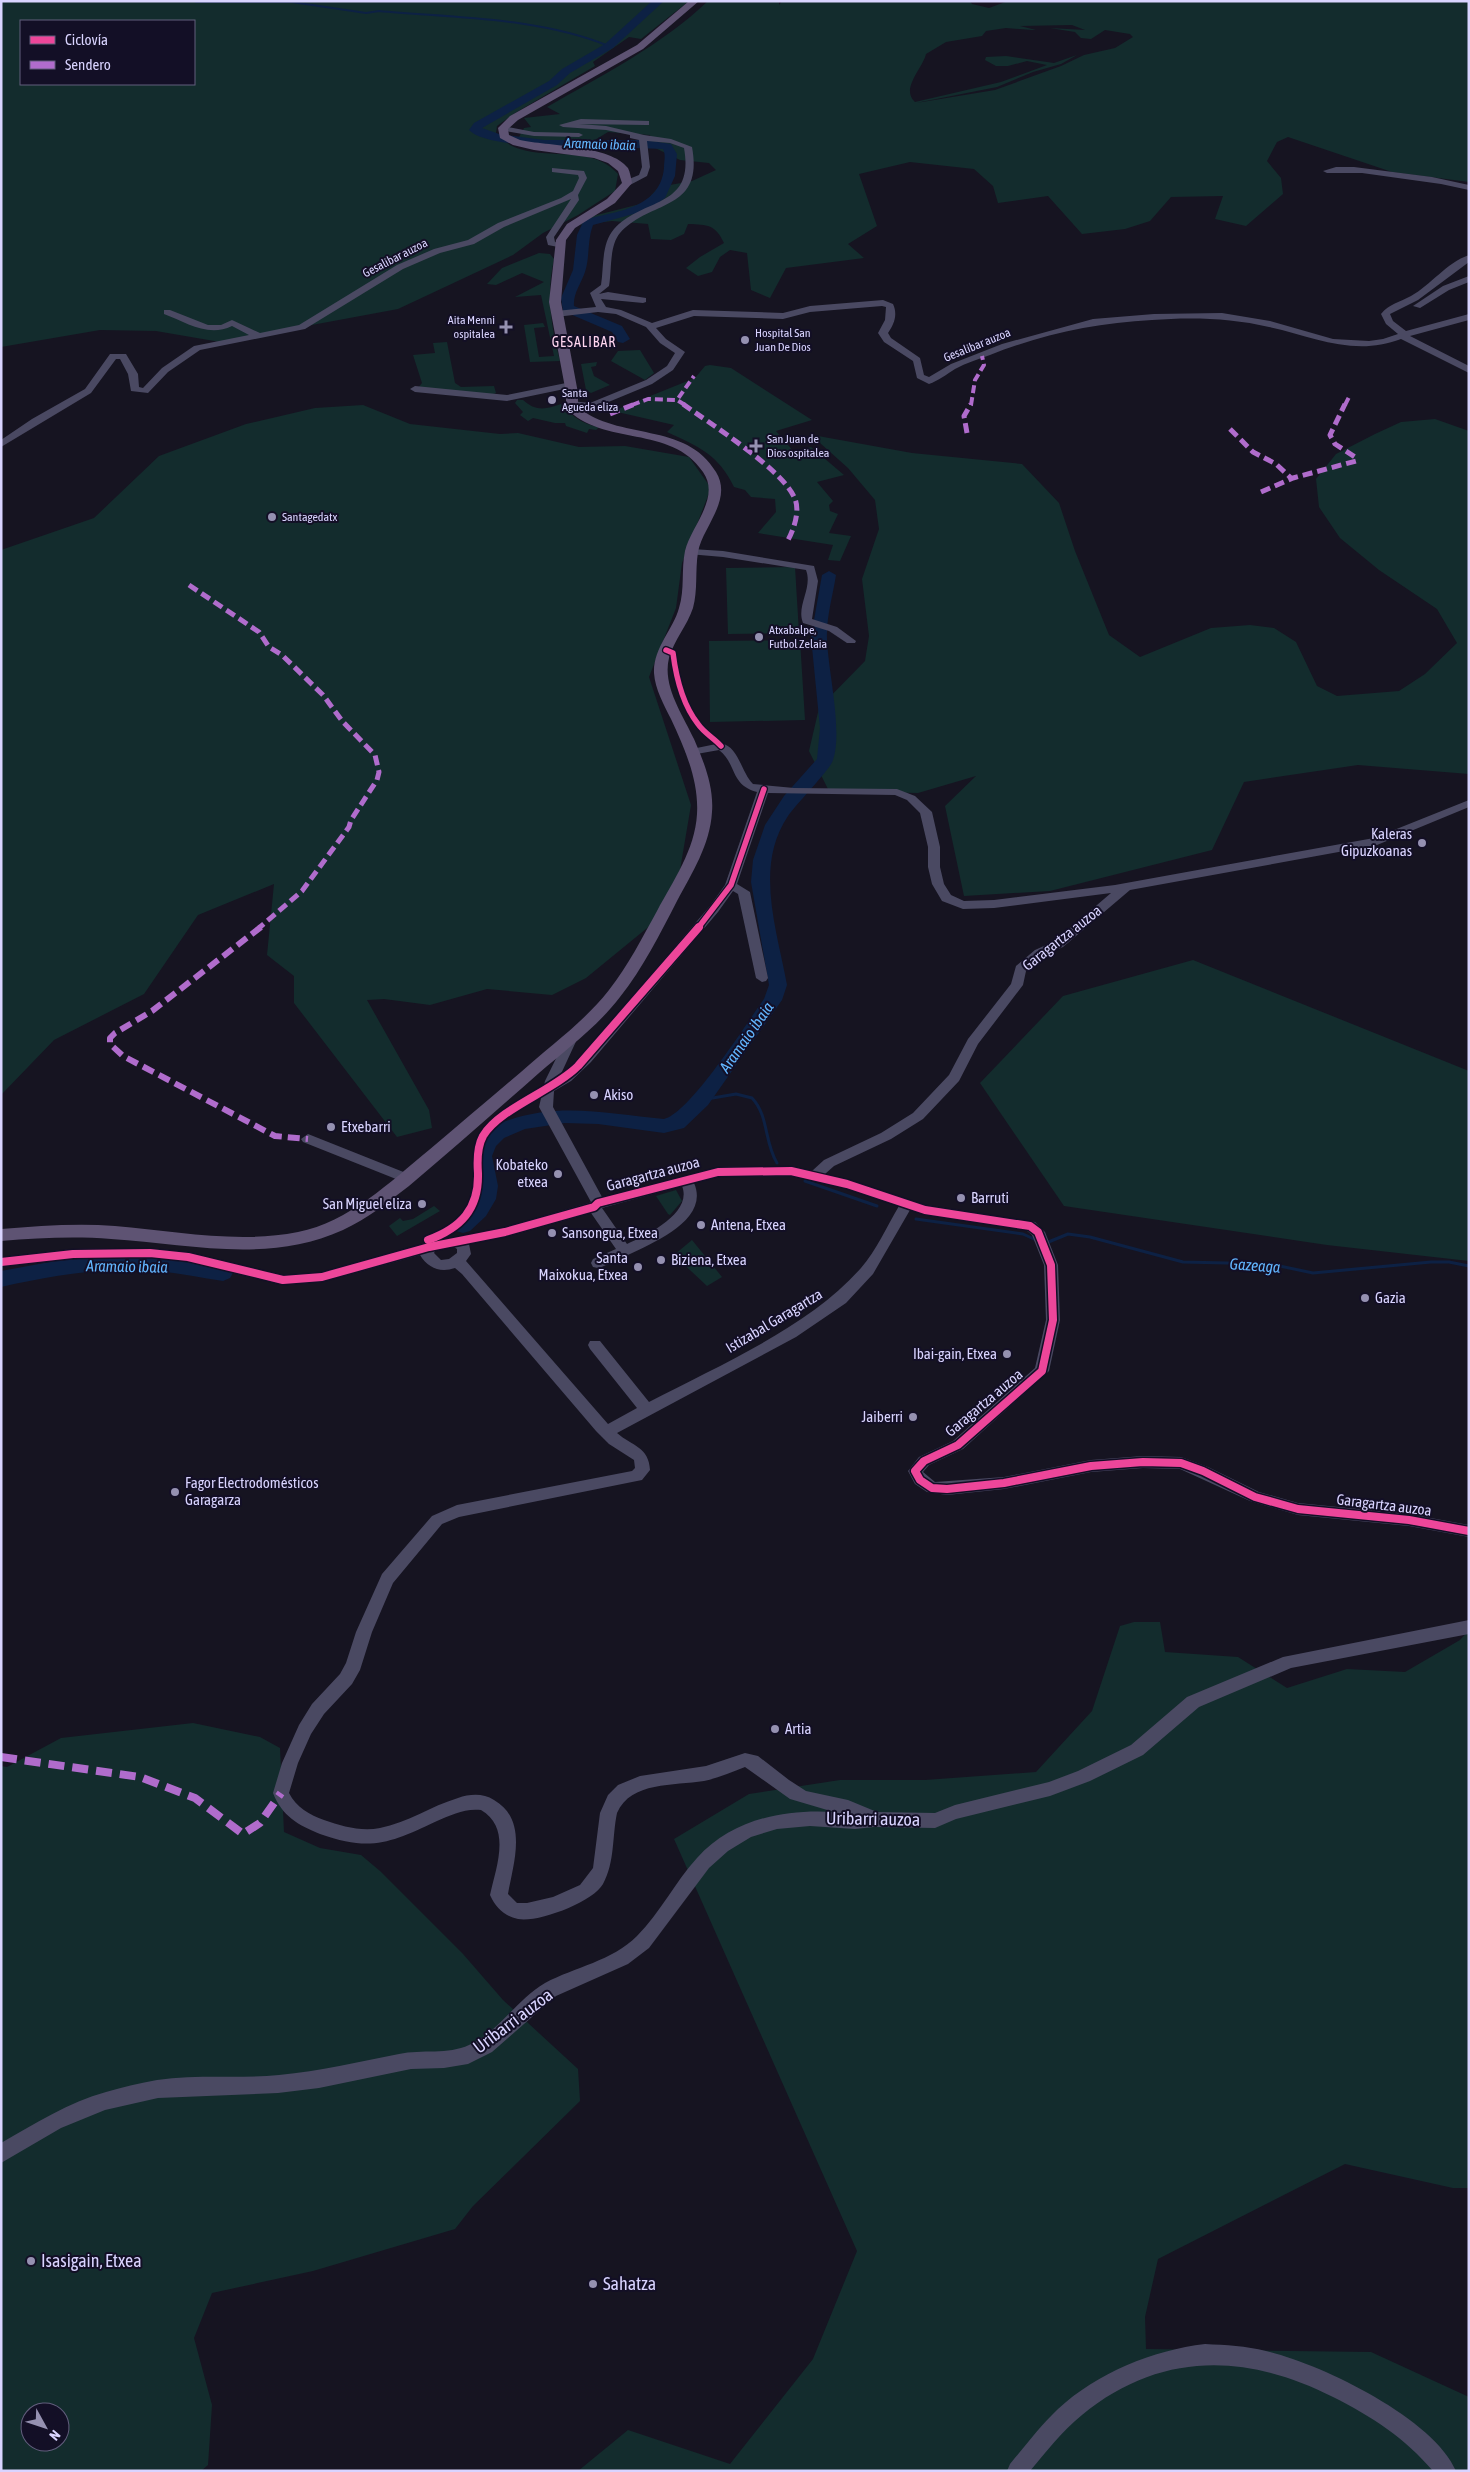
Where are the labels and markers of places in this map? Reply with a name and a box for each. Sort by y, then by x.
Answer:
place label: Aita Menni ospitalea [448,313,495,341]
marker: Aita Menni ospitalea [499,320,513,334]
place label: Hospital San Juan De Dios [755,326,811,354]
marker: Hospital San Juan De Dios [739,334,751,346]
place label: Santa Agueda eliza [562,386,618,414]
marker: Santa Agueda eliza [546,394,558,406]
place label: San Juan de Dios ospitalea [767,432,829,460]
marker: San Juan de Dios ospitalea [749,439,763,453]
place label: Santagedatx [282,510,338,524]
marker: Santagedatx [266,511,278,523]
place label: Atxabalpe, Futbol Zelaia [769,623,827,651]
marker: Atxabalpe, Futbol Zelaia [753,631,765,643]
place label: Kaleras Gipuzkoanas [1341,825,1412,859]
marker: Kaleras Gipuzkoanas [1416,837,1428,849]
place label: Akiso [604,1086,633,1103]
marker: Akiso [588,1089,600,1101]
place label: Etxebarri [341,1118,391,1135]
marker: Etxebarri [325,1121,337,1133]
place label: Kobateko etxea [495,1156,548,1190]
marker: Kobateko etxea [552,1168,564,1180]
place label: Barruti [971,1189,1009,1206]
marker: Barruti [955,1192,967,1204]
place label: San Miguel eliza [323,1195,412,1212]
marker: San Miguel eliza [416,1198,428,1210]
place label: Antena, Etxea [711,1216,786,1233]
marker: Antena, Etxea [695,1219,707,1231]
place label: Sansongua, Etxea [562,1224,658,1241]
marker: Sansongua, Etxea [546,1227,558,1239]
place label: Santa Maixokua, Etxea [539,1249,628,1283]
place label: Biziena, Etxea [671,1251,747,1268]
marker: Biziena, Etxea [655,1254,667,1266]
marker: Santa Maixokua, Etxea [632,1261,644,1273]
place label: Gazia [1375,1289,1406,1306]
marker: Gazia [1359,1292,1371,1304]
place label: Ibai-gain, Etxea [913,1345,997,1362]
marker: Ibai-gain, Etxea [1001,1348,1013,1360]
place label: Jaiberri [862,1408,903,1425]
marker: Jaiberri [907,1411,919,1423]
place label: Fagor Electrodomésticos Garagarza [185,1474,318,1508]
marker: Fagor Electrodomésticos Garagarza [169,1486,181,1498]
place label: Artia [785,1720,811,1737]
marker: Artia [769,1723,781,1735]
place label: Isasigain, Etxea [41,2250,142,2271]
marker: Isasigain, Etxea [25,2255,37,2267]
place label: Sahatza [603,2273,656,2294]
marker: Sahatza [587,2278,599,2290]

